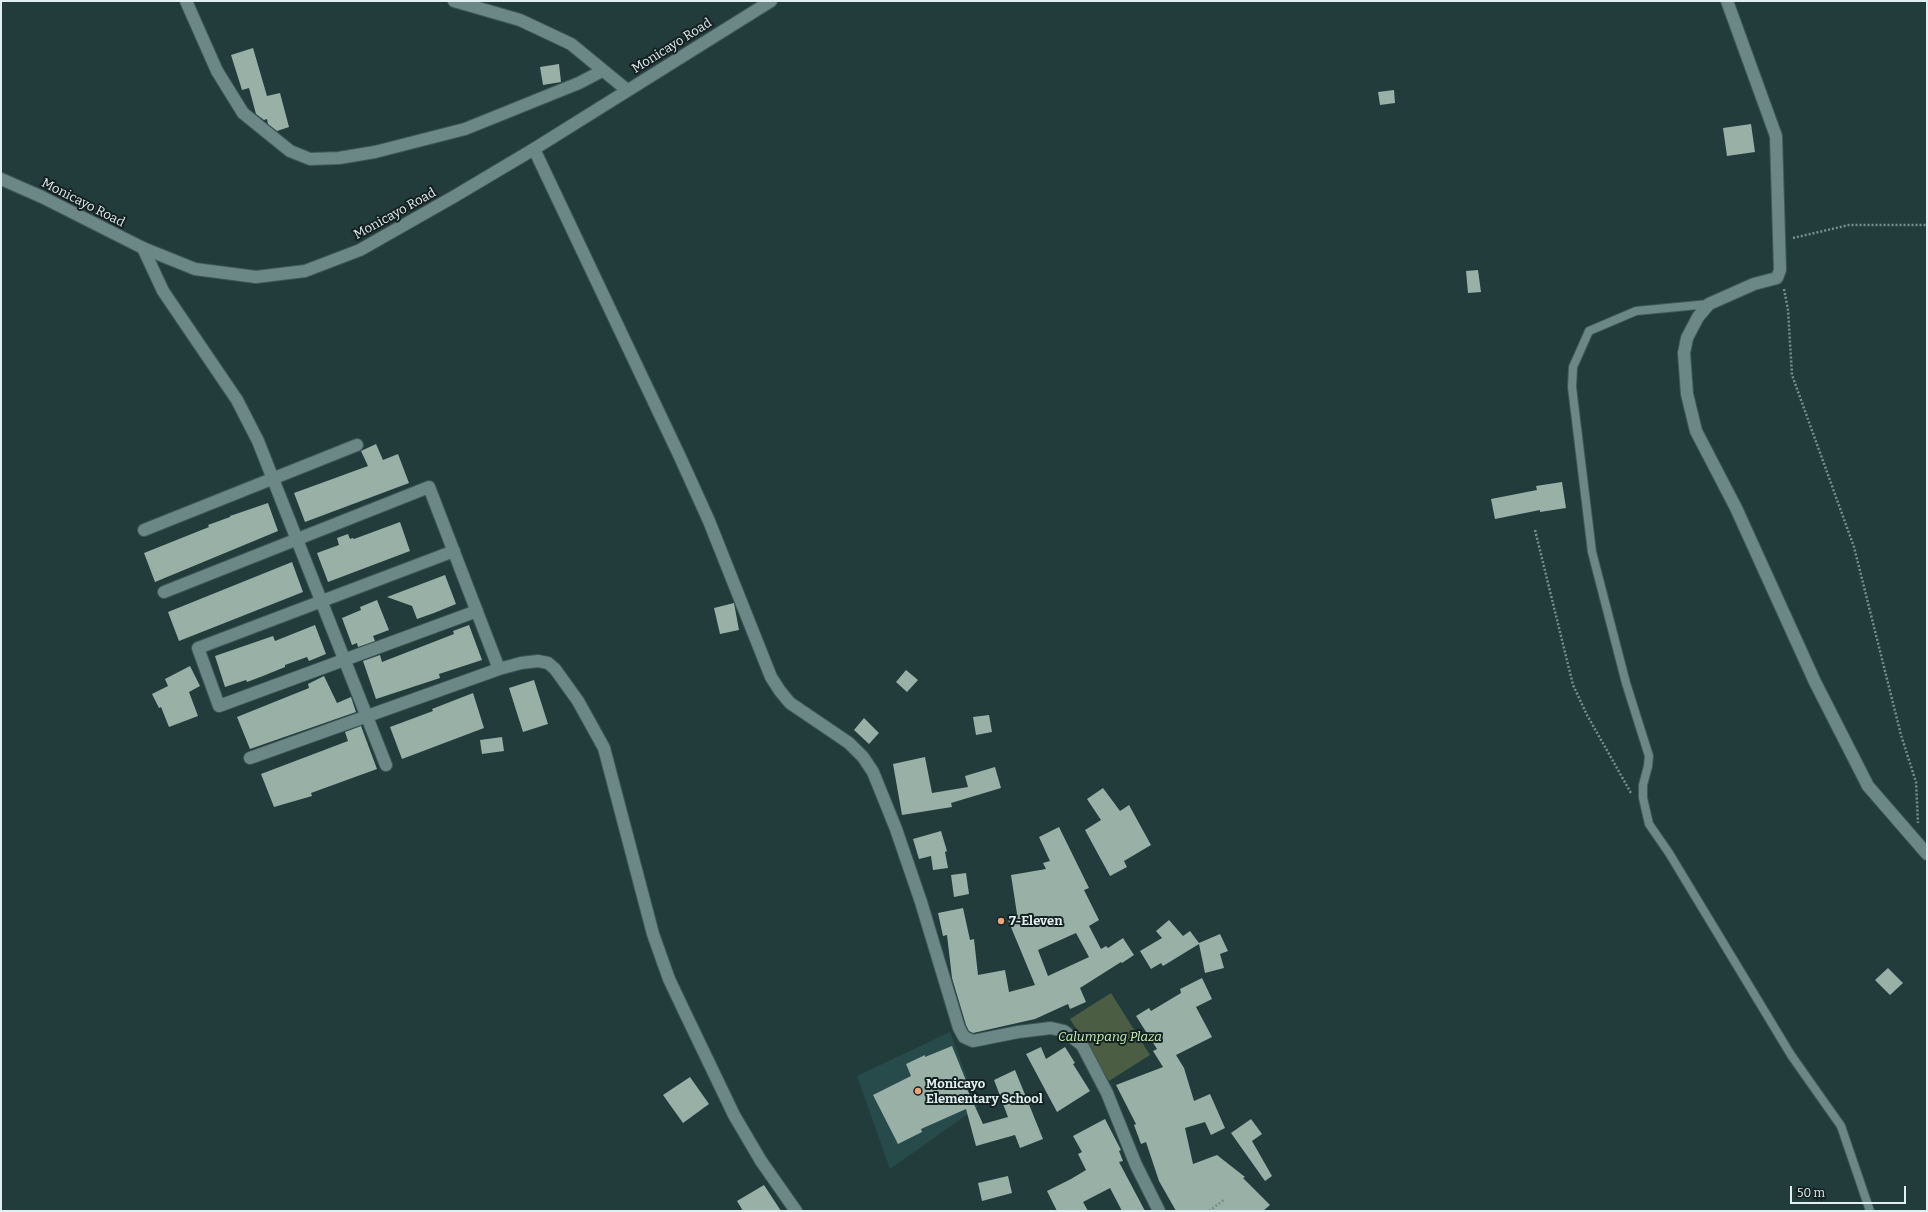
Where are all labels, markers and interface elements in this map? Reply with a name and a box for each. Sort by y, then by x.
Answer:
street label: Monicayo Road [629,15,715,77]
street label: Monicayo Road [39,175,127,231]
street label: Monicayo Road [351,185,439,243]
place label: 7-Eleven [1009,913,1063,929]
marker: 7-Eleven [996,916,1006,926]
park label: Calumpang Plaza [1058,1029,1162,1045]
place label: Monicayo Elementary School [926,1076,1043,1107]
marker: Monicayo Elementary School [913,1086,923,1096]
scale bar [1792,1178,1908,1204]
text: 50 m [1797,1186,1825,1200]

